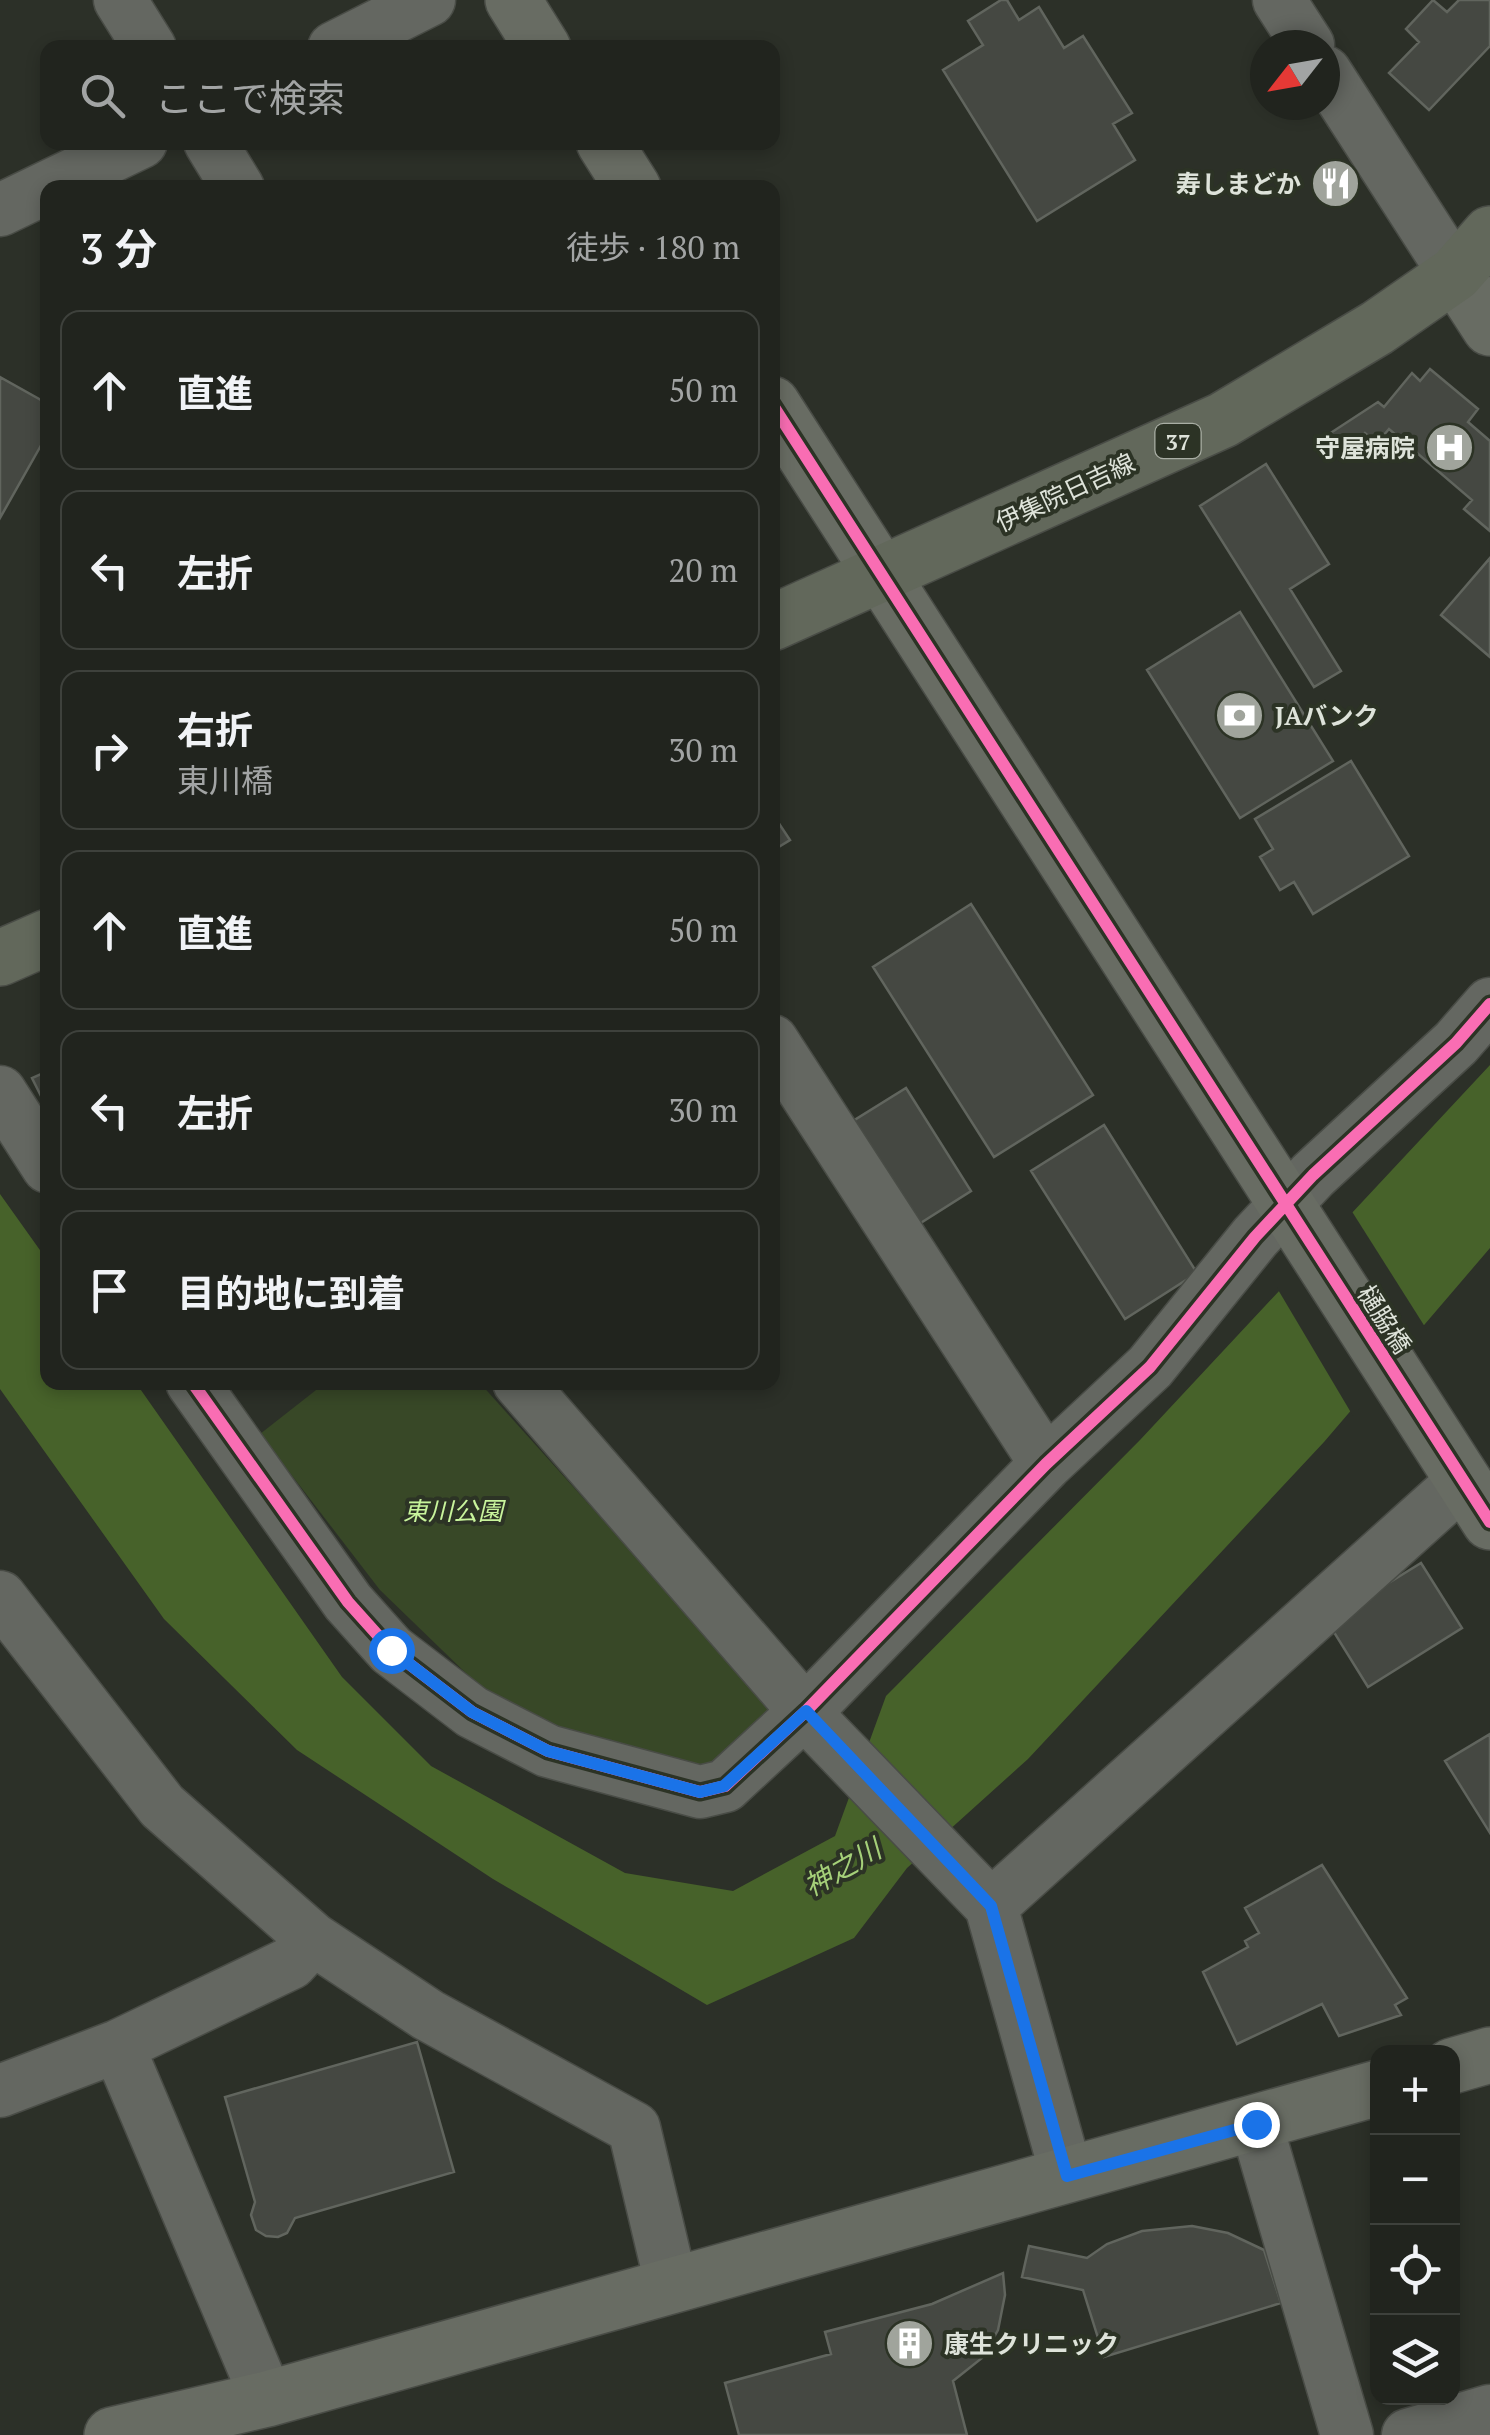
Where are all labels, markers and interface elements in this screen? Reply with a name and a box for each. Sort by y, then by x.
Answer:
north arrow [1250,30,1340,120]
search box [40,40,780,150]
icon: search [75,68,130,123]
text: ここで検索 [155,73,345,123]
restaurant icon: 寿しまどか [1310,157,1362,209]
place label: 寿しまどか [1176,167,1301,200]
text: 3 分 [80,220,157,276]
text: 徒歩 · 180 m [566,226,740,268]
icon: ahead [82,363,137,418]
text: 直進 [177,368,253,418]
text: 50 m [668,369,738,411]
hospital icon: 守屋病院 [1424,421,1476,473]
road number: 37 [1156,424,1200,458]
place label: 守屋病院 [1315,431,1415,464]
street label: 伊集院日吉線 [990,445,1140,539]
icon: left [82,543,137,598]
text: 左折 [177,548,253,598]
text: 20 m [668,549,738,591]
bank icon: JAバンク [1214,689,1266,741]
place label: JAバンク [1275,699,1379,732]
text: 右折 [177,705,253,755]
icon: right [82,723,137,778]
text: 30 m [668,729,738,771]
text: 東川橋 [177,759,273,801]
icon: ahead [82,903,137,958]
text: 直進 [177,908,253,958]
text: 50 m [668,909,738,951]
icon: left [82,1083,137,1138]
text: 左折 [177,1088,253,1138]
text: 30 m [668,1089,738,1131]
icon: arrive [82,1263,137,1318]
text: 目的地に到着 [177,1268,405,1318]
street label: 樋脇橋 [1351,1279,1419,1359]
park label: 東川公園 [403,1494,506,1527]
route start [369,1628,415,1674]
water label: 神之川 [796,1828,890,1904]
map controls [1370,2045,1460,2405]
button: + [1370,2045,1460,2135]
route end [1234,2102,1280,2148]
button: − [1370,2135,1460,2225]
button: locate [1370,2225,1460,2315]
button: layers [1370,2315,1460,2405]
building icon: 康⽣クリニック [883,2317,935,2369]
place label: 康⽣クリニック [944,2327,1119,2360]

